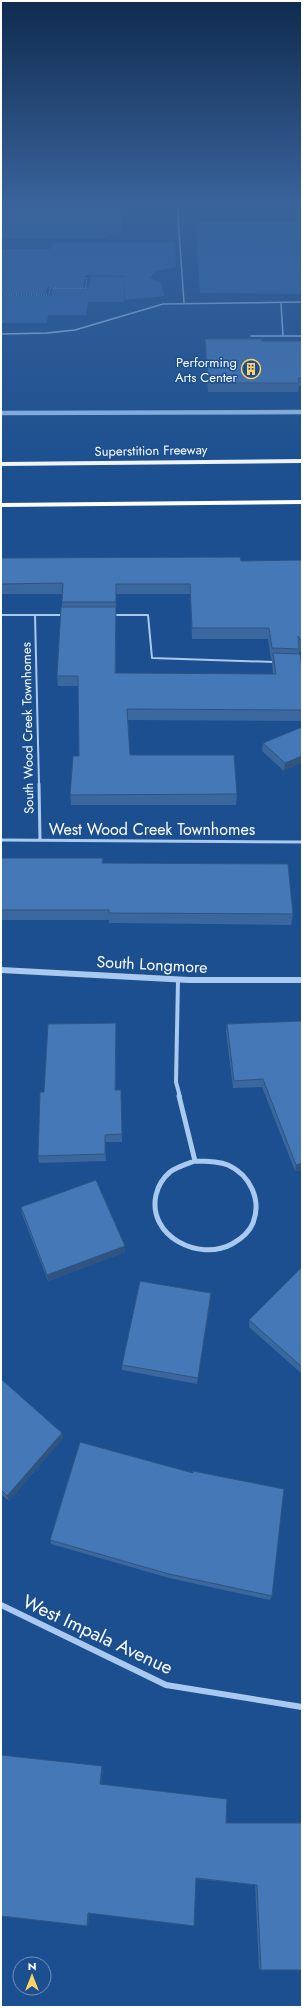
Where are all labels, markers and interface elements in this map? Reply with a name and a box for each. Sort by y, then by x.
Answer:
place label: Performing Arts Center [175,353,238,387]
building icon: Performing Arts Center [240,358,262,380]
street label: Superstition Freeway [94,440,208,461]
street label: South Wood Creek Townhomes [17,642,38,814]
street label: West Wood Creek Townhomes [49,818,255,841]
street label: South Longmore [96,950,208,979]
street label: West Impala Avenue [18,1588,177,1681]
north arrow [12,1956,52,1996]
text: N [28,1958,36,1974]

